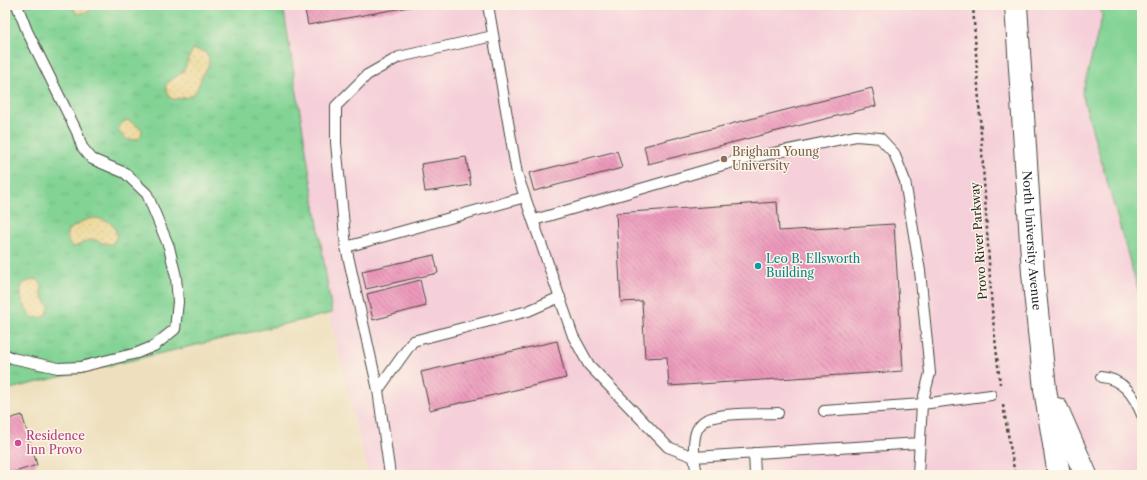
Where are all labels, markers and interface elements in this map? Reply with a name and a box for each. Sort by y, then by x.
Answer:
place label: Brigham Young University [732,144,820,173]
marker: Brigham Young University [719,154,729,164]
street label: North University Avenue [1020,170,1045,311]
street label: Provo River Parkway [967,181,990,300]
place label: Leo B. Ellsworth Building [766,251,861,280]
marker: Leo B. Ellsworth Building [753,261,763,271]
place label: Residence Inn Provo [26,428,85,457]
marker: Residence Inn Provo [13,438,23,448]

